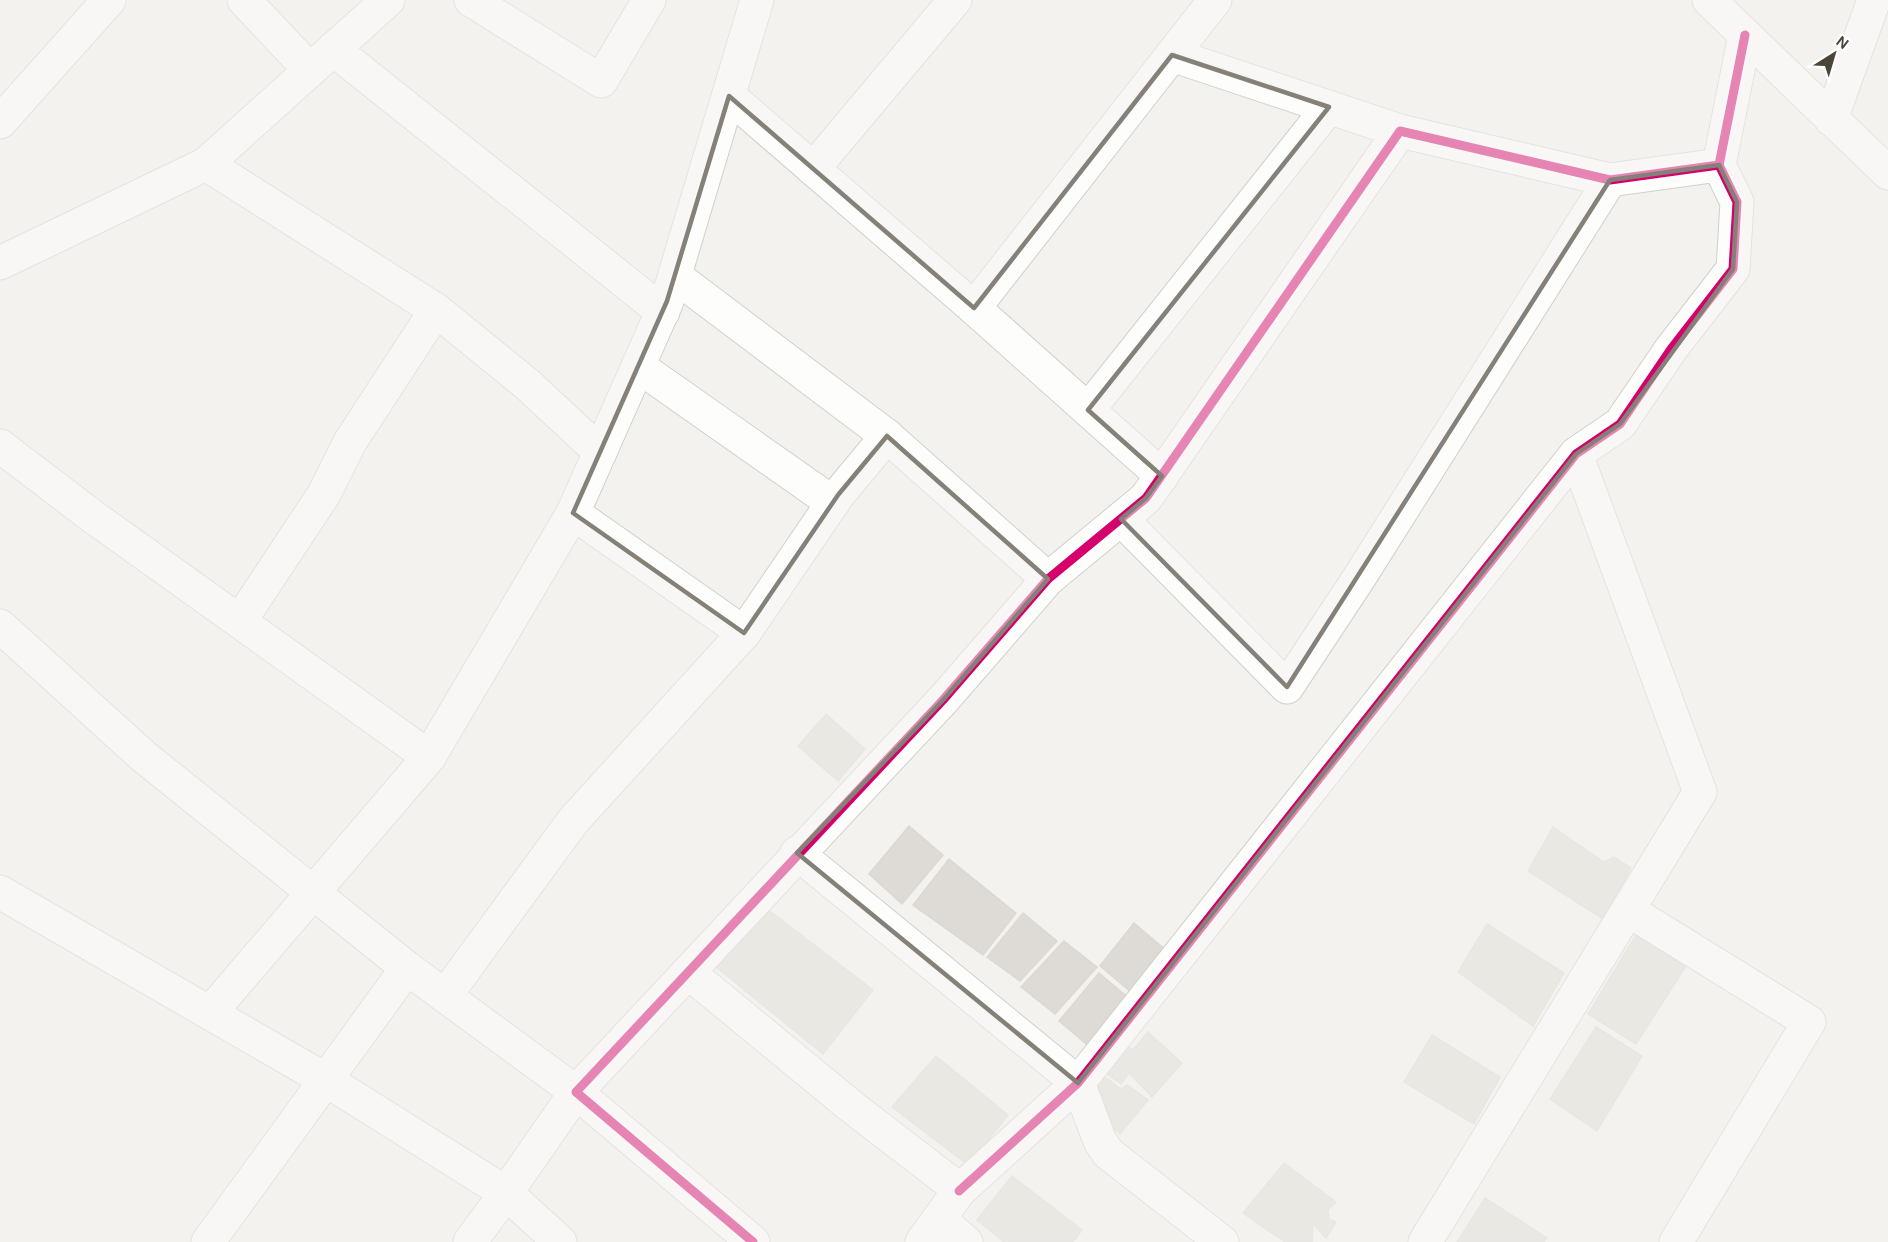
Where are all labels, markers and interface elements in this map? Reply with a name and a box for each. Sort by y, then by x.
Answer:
north arrow [1804,24,1864,84]
text: N [1832,31,1853,53]

